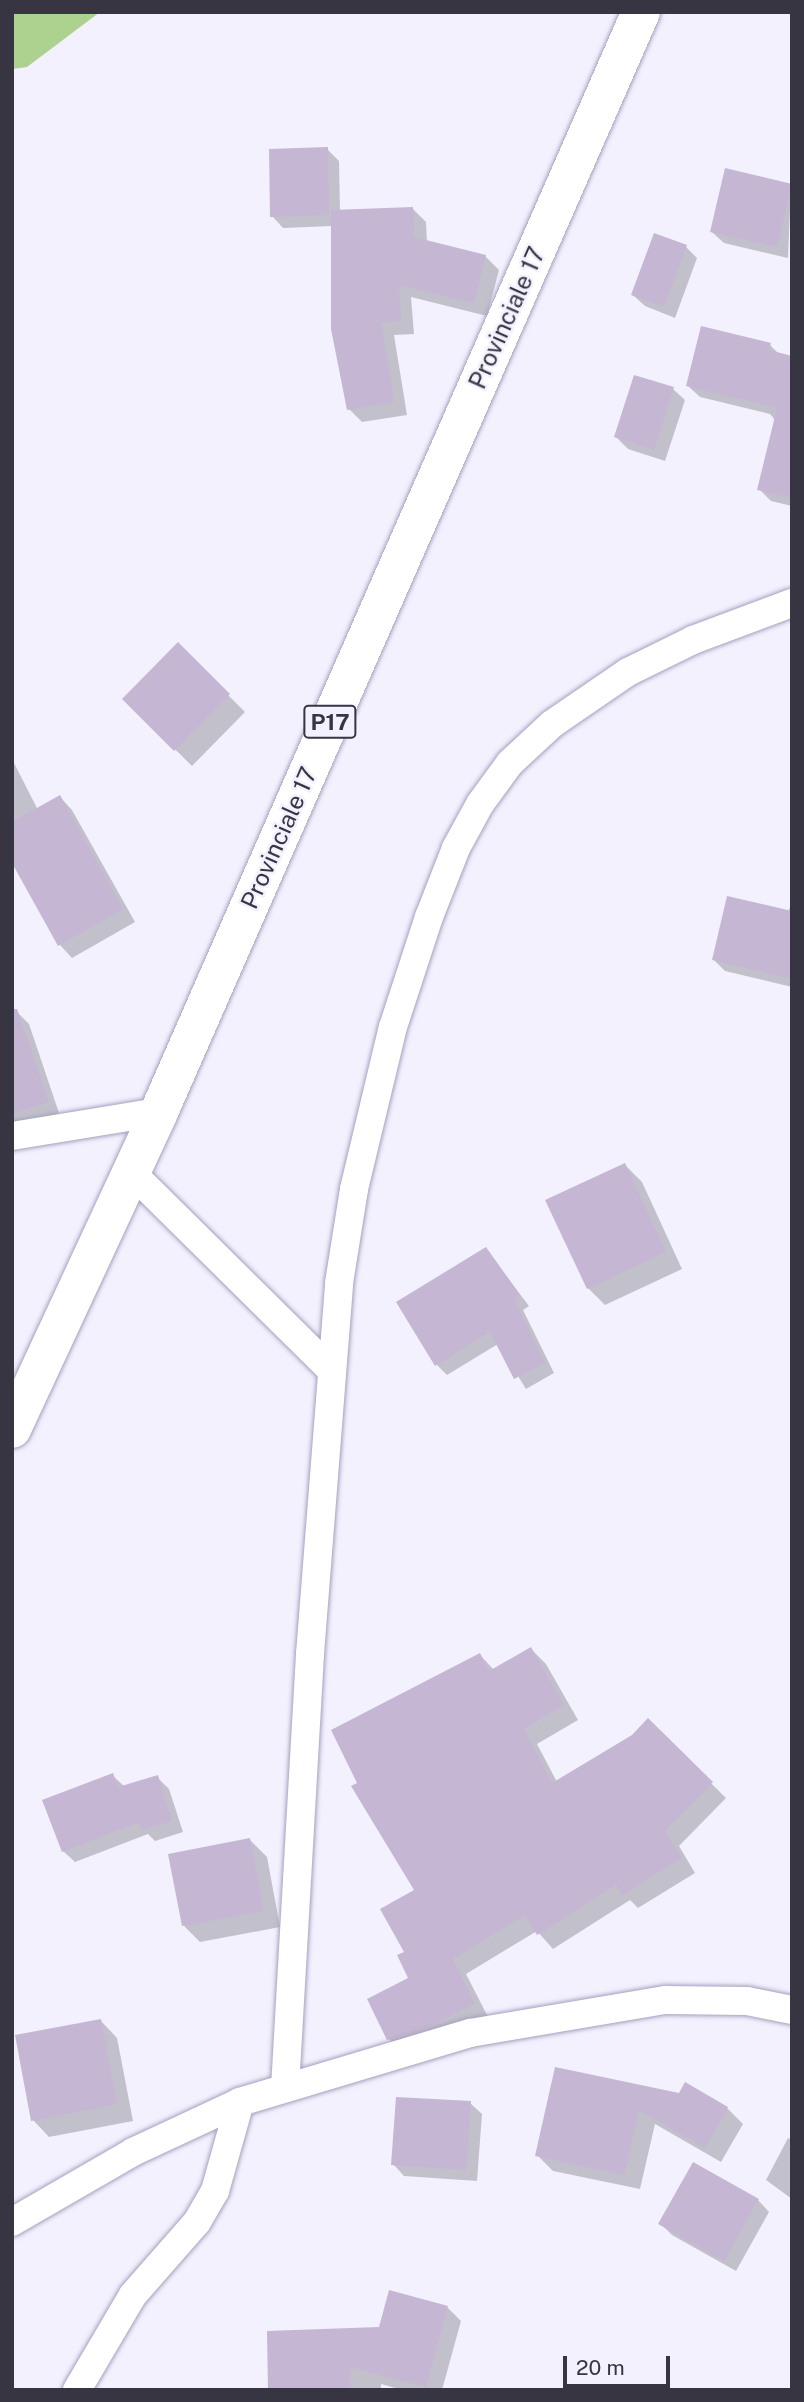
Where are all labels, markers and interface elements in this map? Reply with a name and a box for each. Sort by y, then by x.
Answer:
street label: Provinciale 17 [463,243,551,393]
road number: P17 [302,702,358,742]
street label: Provinciale 17 [235,763,323,913]
scale bar [566,2342,673,2386]
text: 20 m [576,2355,625,2380]

